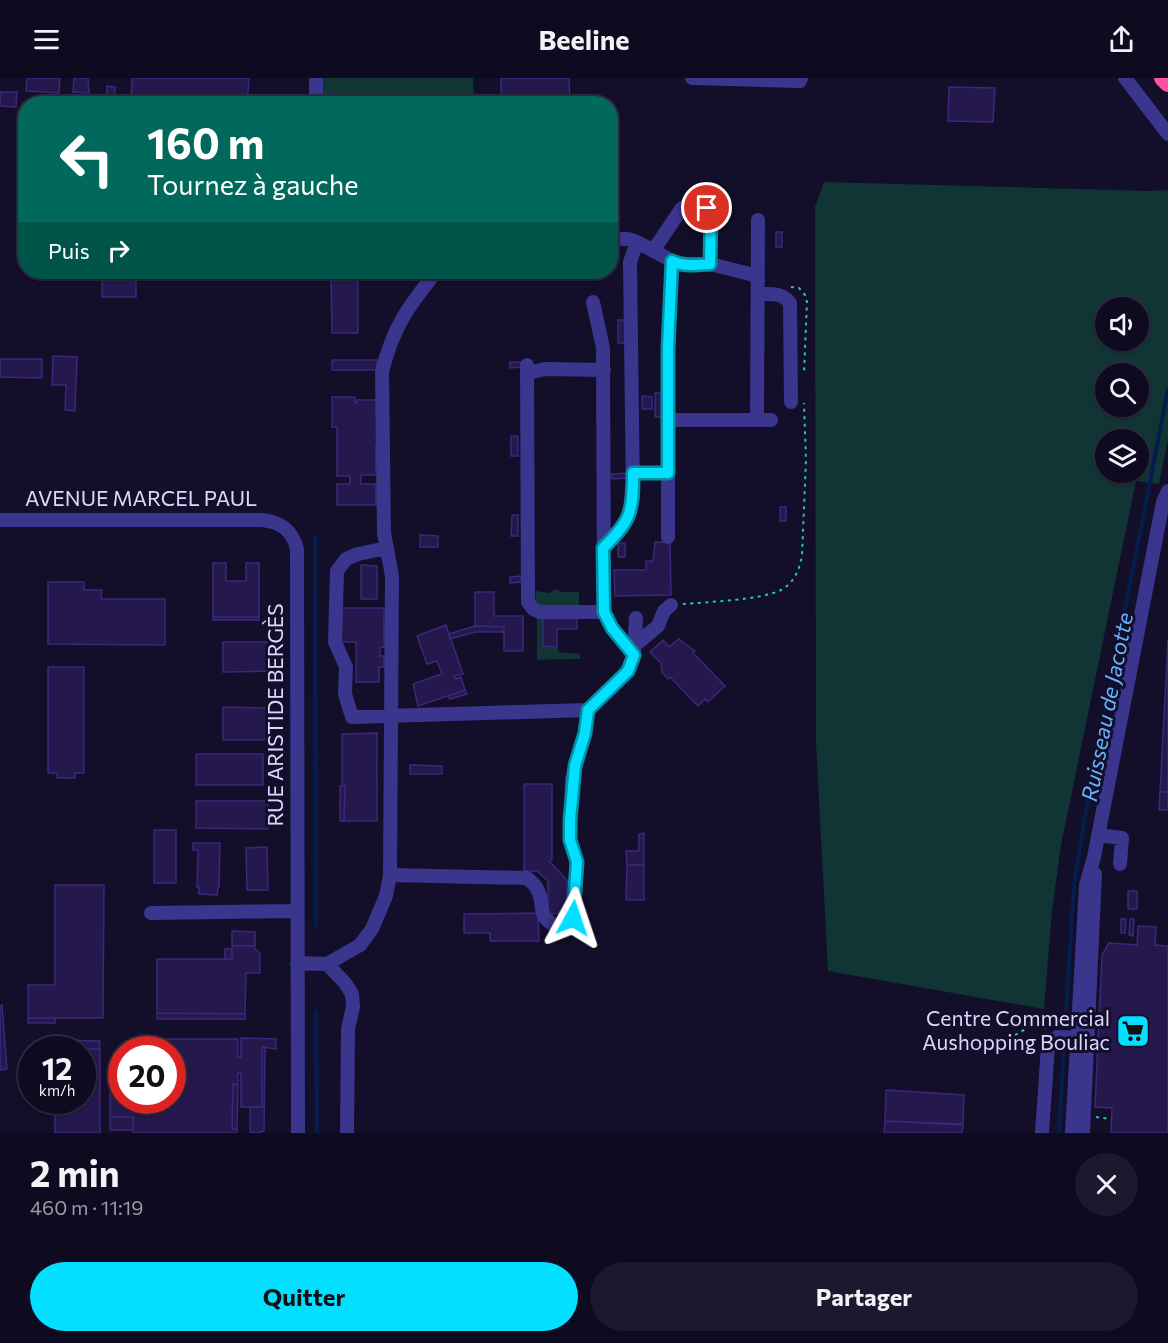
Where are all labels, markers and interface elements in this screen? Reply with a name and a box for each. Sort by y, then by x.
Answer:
icon: menu [30,23,63,56]
text: Beeline [538,23,630,56]
icon: share [1105,23,1138,56]
text: 160 m [147,116,265,168]
icon: left [48,120,126,198]
text: Tournez à gauche [147,168,358,201]
pin [681,182,732,233]
icon: arrive [690,191,723,224]
icon: right [102,234,135,267]
text: Puis [48,237,90,264]
map controls [1095,297,1149,483]
button: sound [1095,297,1149,351]
button: search [1095,363,1149,417]
button: layers [1095,429,1149,483]
street label: AVENUE MARCEL PAUL [25,485,257,510]
street label: RUE ARISTIDE BERGÈS [262,603,287,827]
water label: Ruisseau de Jacotte [1075,610,1138,804]
position arrow [541,886,605,950]
place label: Centre Commercial Aushopping Bouliac [922,1005,1110,1054]
supermarket icon: Centre Commercial Aushopping Bouliac [1115,1013,1151,1049]
speed limit sign: 20 [108,1036,186,1114]
text: 12 [42,1049,72,1086]
text: km/h [39,1081,75,1099]
text: 2 min [30,1150,120,1194]
button: close [1075,1153,1138,1216]
text: 460 m · 11:19 [30,1195,143,1219]
button: Quitter [30,1262,578,1331]
button: Partager [590,1262,1138,1331]

